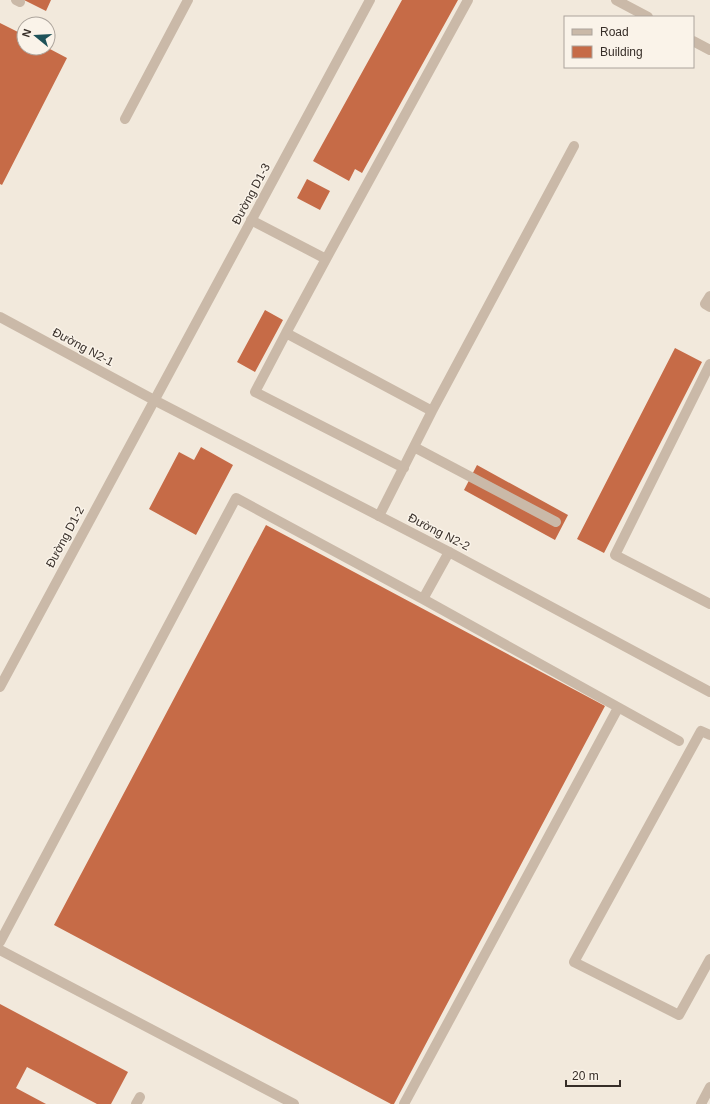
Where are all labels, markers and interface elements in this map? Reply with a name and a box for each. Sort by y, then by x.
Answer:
north arrow [16,16,56,56]
legend [564,16,694,68]
text: Road [600,25,629,39]
text: N [20,27,33,39]
text: Building [600,45,643,59]
street label: Đường D1-3 [229,161,273,227]
street label: Đường N2-1 [50,325,116,369]
street label: Đường D1-2 [43,504,87,570]
street label: Đường N2-2 [406,510,472,554]
scale bar [566,1062,620,1088]
text: 20 m [572,1069,599,1083]

